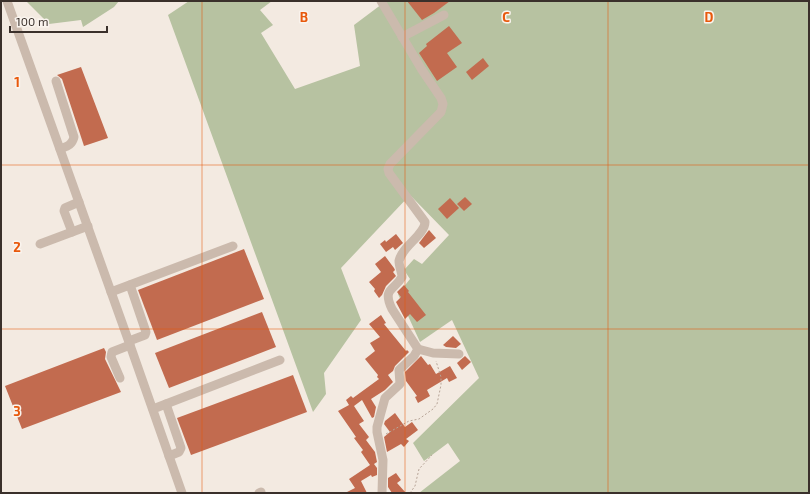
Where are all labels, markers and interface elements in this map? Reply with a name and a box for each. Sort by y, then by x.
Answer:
scale bar [10,8,107,34]
text: B [300,9,308,25]
text: C [502,9,510,25]
text: D [705,9,714,25]
text: 100 m [16,14,48,28]
text: 1 [14,74,20,90]
text: 2 [13,239,21,255]
text: 3 [13,403,21,419]

